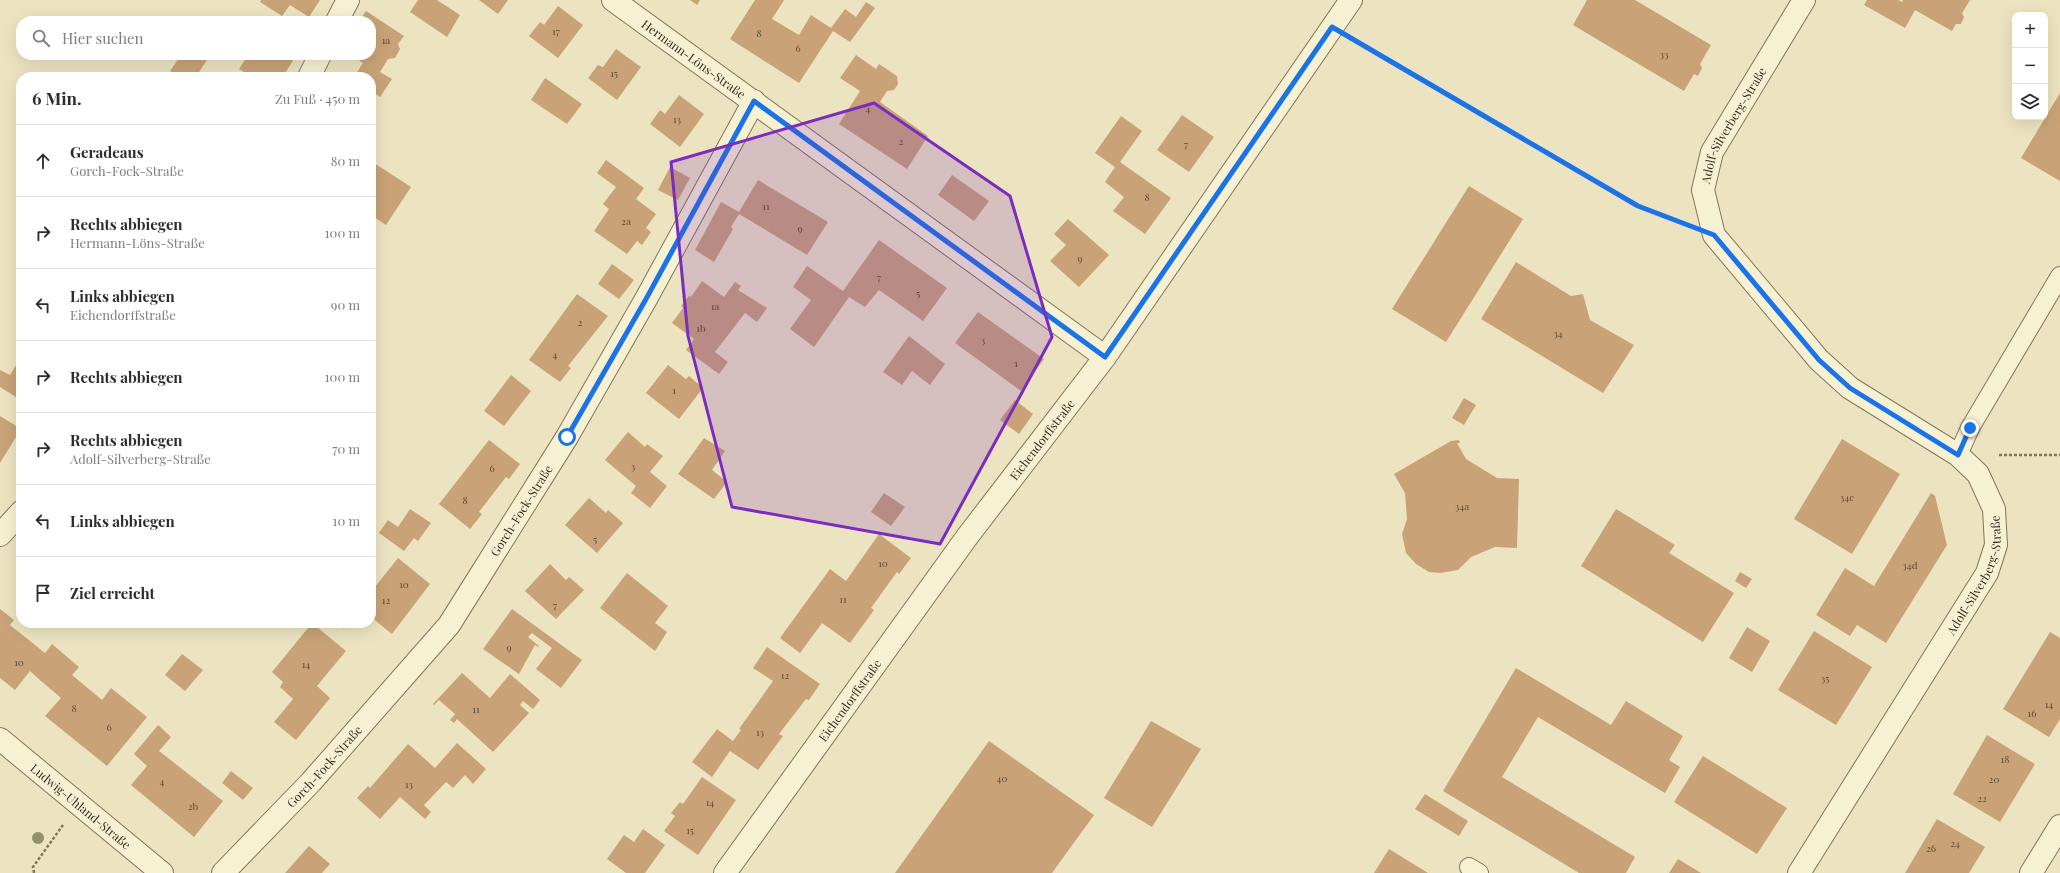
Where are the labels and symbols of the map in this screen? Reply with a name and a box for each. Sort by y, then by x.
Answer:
street label: Hermann-Löns-Straße [639,16,749,102]
house number: 17 [552,24,560,38]
house number: 8 [756,26,762,40]
house number: 1a [382,33,390,47]
house number: 6 [795,41,801,55]
house number: 33 [1659,47,1669,61]
street label: Adolf-Silverberg-Straße [1697,64,1770,186]
house number: 15 [610,66,618,80]
house number: 4 [866,101,871,115]
house number: 13 [673,112,682,126]
house number: 2 [899,134,904,148]
house number: 7 [1184,137,1188,151]
house number: 8 [1144,190,1150,204]
house number: 11 [762,199,770,213]
house number: 2a [621,214,631,228]
house number: 9 [797,221,803,235]
house number: 9 [1077,251,1083,265]
house number: 7 [877,270,881,284]
house number: 5 [916,286,920,300]
house number: 1a [711,299,719,313]
house number: 2 [578,315,583,329]
house number: 1b [696,321,706,335]
house number: 34 [1553,326,1563,340]
house number: 3 [981,333,986,347]
house number: 4 [553,347,558,361]
house number: 1 [1014,356,1018,370]
house number: 1 [672,383,676,397]
street label: Eichendorffstraße [1006,396,1078,483]
route end [1961,419,1979,437]
route start [558,428,576,446]
house number: 3 [631,459,636,473]
house number: 6 [489,461,495,475]
street label: Gorch-Fock-Straße [486,462,556,559]
house number: 34c [1840,490,1854,504]
house number: 8 [462,493,468,507]
house number: 34a [1455,499,1469,513]
street label: Adolf-Silverberg-Straße [1942,515,2004,638]
house number: 5 [593,532,597,546]
house number: 10 [878,556,888,570]
house number: 34d [1902,558,1918,572]
house number: 10 [399,577,409,591]
house number: 11 [839,592,847,606]
house number: 12 [382,593,390,607]
house number: 7 [553,598,557,612]
house number: 9 [506,640,512,654]
house number: 10 [14,655,24,669]
street label: Eichendorffstraße [814,656,885,744]
house number: 14 [302,657,310,671]
house number: 12 [781,668,789,682]
house number: 35 [1821,671,1829,685]
house number: 14 [2045,697,2053,711]
house number: 8 [71,701,77,715]
house number: 11 [472,702,480,716]
house number: 16 [2028,706,2036,720]
house number: 6 [106,720,112,734]
street label: Gorch-Fock-Straße [283,722,365,811]
house number: 13 [756,725,765,739]
house number: 18 [2001,752,2009,766]
street label: Ludwig-Uhland-Straße [27,760,134,852]
house number: 40 [997,771,1007,785]
house number: 20 [1989,772,1999,786]
house number: 4 [160,774,165,788]
house number: 13 [405,777,414,791]
house number: 22 [1977,791,1987,805]
house number: 14 [706,795,714,809]
house number: 2b [188,799,199,813]
house number: 15 [686,823,694,837]
house number: 24 [1950,836,1960,850]
house number: 26 [1926,841,1936,855]

